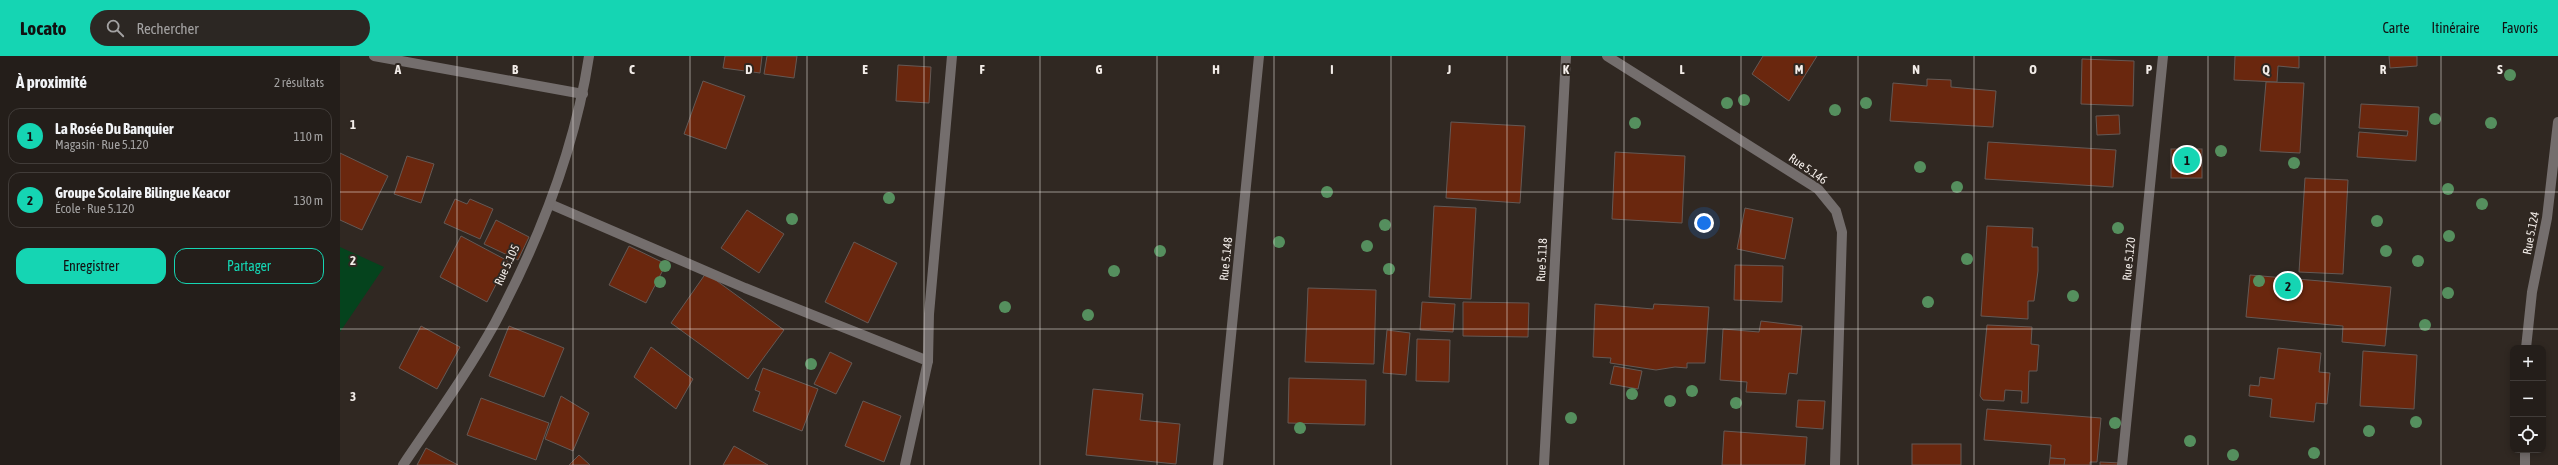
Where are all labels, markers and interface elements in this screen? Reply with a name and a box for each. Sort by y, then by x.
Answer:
search box [90,10,370,46]
text: Locato [20,17,66,39]
icon: search [104,17,126,39]
text: Rechercher [136,20,199,37]
text: Carte [2383,20,2410,36]
text: Itinéraire [2432,20,2480,36]
text: Favoris [2502,20,2538,36]
text: A [394,62,402,77]
text: B [512,62,519,77]
text: C [629,62,635,77]
text: D [745,62,753,77]
text: E [862,62,868,77]
text: F [979,62,985,77]
text: G [1096,62,1103,77]
text: H [1212,62,1220,77]
text: I [1330,62,1334,77]
text: J [1446,62,1451,77]
text: K [1563,62,1570,77]
text: L [1679,62,1685,77]
text: M [1795,62,1804,77]
text: N [1912,62,1920,77]
text: O [2029,62,2037,77]
text: P [2146,62,2153,77]
text: Q [2262,62,2270,77]
text: R [2380,62,2387,77]
text: S [2497,62,2503,77]
text: À proximité [16,72,87,92]
text: 2 résultats [274,75,324,90]
text: 1 [350,117,356,132]
text: La Rosée Du Banquier [55,120,173,137]
text: 1 [27,129,33,144]
text: 110 m [294,129,323,144]
text: Magasin · Rue 5.120 [55,137,149,152]
pin: 1 [2174,145,2200,175]
street label: Rue 5.146 [1786,151,1830,187]
text: Groupe Scolaire Bilingue Keacor [55,184,230,201]
text: 2 [27,193,33,208]
text: 130 m [294,193,323,208]
text: École · Rue 5.120 [55,201,134,216]
street label: Rue 5.124 [2520,210,2542,256]
your location [1694,213,1714,233]
street label: Rue 5.148 [1217,236,1235,281]
street label: Rue 5.120 [2120,236,2138,281]
street label: Rue 5.118 [1534,238,1550,282]
street label: Rue 5.105 [491,242,523,288]
button: Enregistrer [16,248,166,284]
button: Partager [174,248,324,284]
text: 2 [350,253,356,268]
pin: 2 [2275,271,2301,301]
map controls [2510,345,2546,453]
button: + [2510,345,2546,381]
button: − [2510,381,2546,417]
text: 3 [350,389,356,404]
button: locate [2510,417,2546,453]

